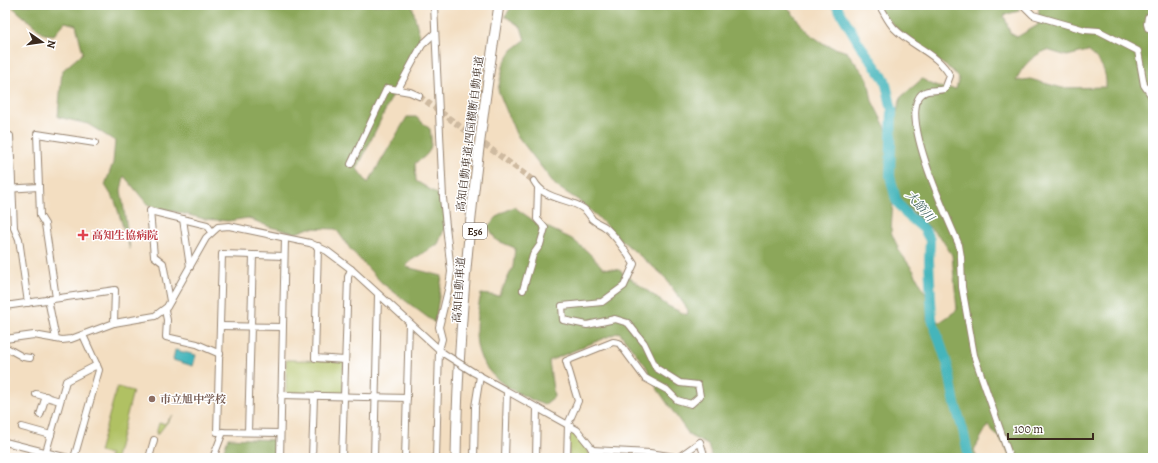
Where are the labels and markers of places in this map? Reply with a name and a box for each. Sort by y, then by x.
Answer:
place label: 高知生協病院 [92,228,158,243]
marker: 高知生協病院 [77,229,89,241]
place label: 市立旭中学校 [160,392,226,407]
marker: 市立旭中学校 [147,394,157,404]

